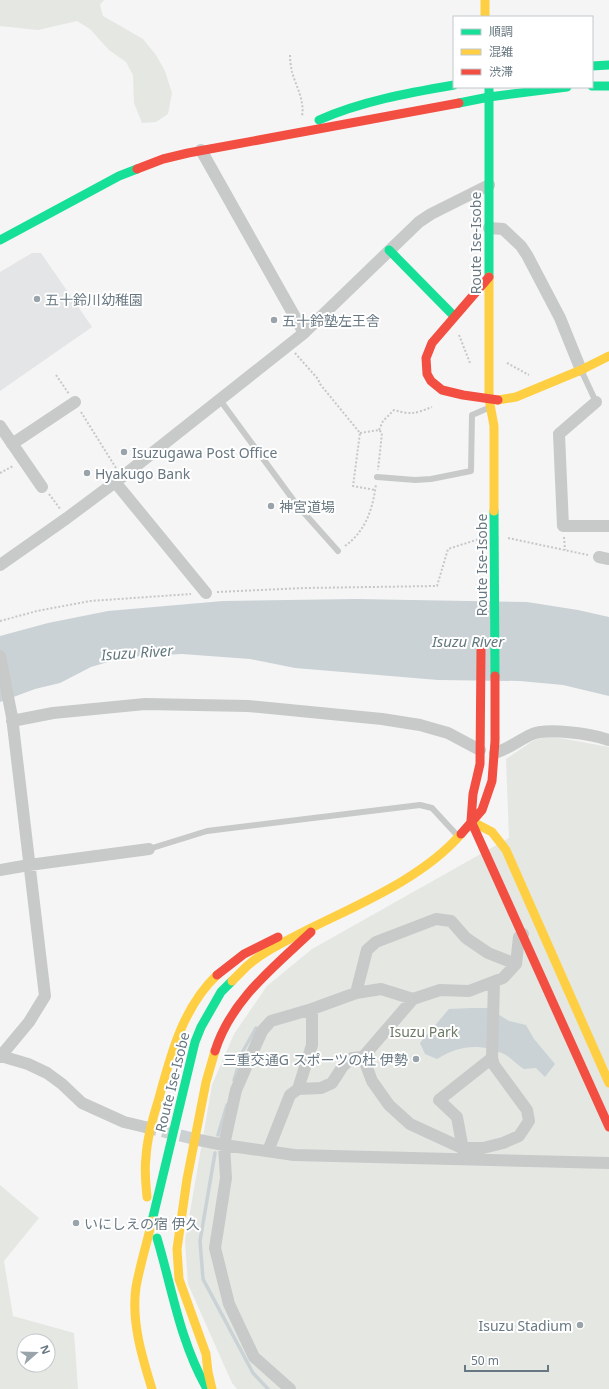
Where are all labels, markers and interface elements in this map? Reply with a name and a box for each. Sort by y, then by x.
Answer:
legend [453,16,593,88]
text: 順調 [489,23,513,40]
text: 混雑 [489,43,513,60]
text: 渋滞 [489,63,513,80]
street label: Route Ise-Isobe [466,192,485,294]
place label: 五十鈴川幼稚園 [45,290,143,309]
marker: 五十鈴川幼稚園 [32,294,42,304]
place label: 五十鈴塾左王舎 [282,311,380,330]
marker: 五十鈴塾左王舎 [269,315,279,325]
place label: Isuzugawa Post Office [132,443,278,462]
marker: Isuzugawa Post Office [119,447,129,457]
place label: Hyakugo Bank [95,464,191,483]
marker: Hyakugo Bank [82,468,92,478]
place label: 神宮道場 [279,497,335,516]
marker: 神宮道場 [266,501,276,511]
street label: Route Ise-Isobe [472,514,491,616]
water label: Isuzu River [431,631,505,651]
water label: Isuzu River [99,639,175,665]
park label: Isuzu Park [390,1022,459,1041]
street label: Route Ise-Isobe [150,1030,194,1134]
place label: 三重交通G スポーツの杜 伊勢 [223,1050,408,1069]
marker: 三重交通G スポーツの杜 伊勢 [411,1054,421,1064]
place label: いにしえの宿 伊久 [84,1214,200,1233]
marker: いにしえの宿 伊久 [71,1218,81,1228]
place label: Isuzu Stadium [478,1316,572,1335]
marker: Isuzu Stadium [575,1320,585,1330]
north arrow [16,1333,56,1373]
text: N [37,1343,54,1356]
scale bar [465,1347,548,1373]
text: 50 m [471,1352,499,1369]

